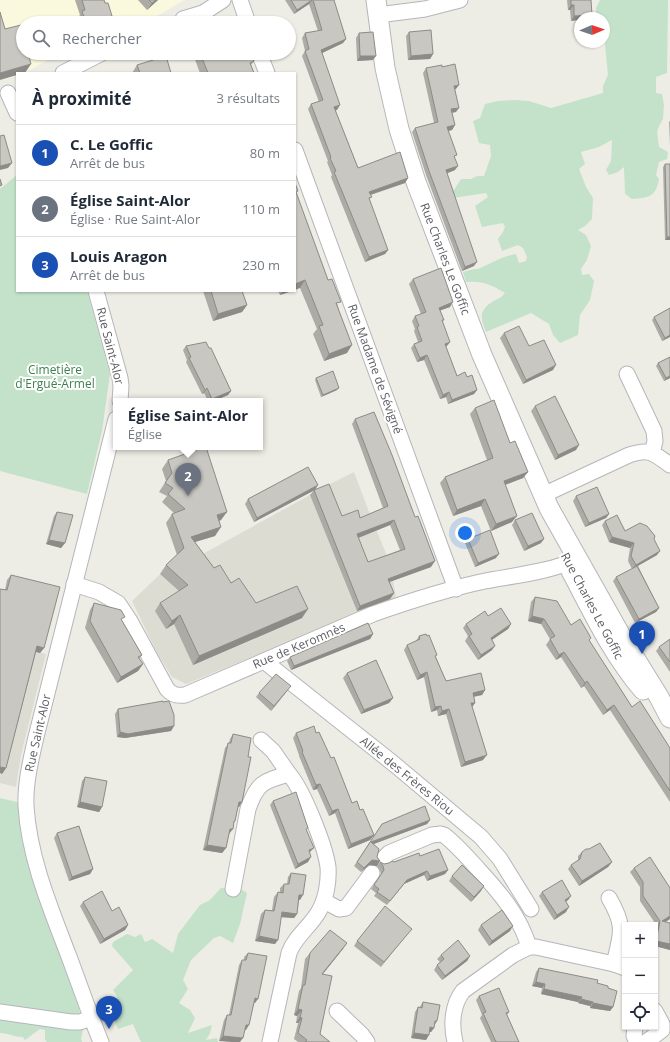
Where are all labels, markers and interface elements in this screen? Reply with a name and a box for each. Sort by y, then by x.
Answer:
north arrow [574,12,610,48]
search box [16,16,296,60]
icon: search [30,27,52,49]
text: Rechercher [62,28,142,48]
text: À proximité [32,87,131,110]
text: 3 résultats [216,89,280,107]
text: C. Le Goffic [70,134,153,154]
text: 1 [41,144,49,162]
text: 80 m [250,144,280,162]
text: Arrêt de bus [70,154,145,172]
text: Église Saint-Alor [70,190,190,210]
text: 2 [41,200,49,218]
text: 110 m [242,200,280,218]
street label: Rue Charles Le Goffic [416,200,475,317]
text: Église · Rue Saint-Alor [70,210,200,228]
text: Louis Aragon [70,246,167,266]
text: 3 [41,256,49,274]
text: 230 m [242,256,280,274]
text: Arrêt de bus [70,266,145,284]
street label: Rue Madame de Sévigné [344,301,407,436]
street label: Rue Saint-Alor [93,305,128,386]
park label: Cimetière d'Ergué-Armel [15,361,95,392]
popup [113,398,263,450]
text: Église Saint-Alor [128,405,248,425]
text: Église [128,425,162,443]
pin: 2 [175,463,201,496]
your location [455,523,475,543]
street label: Rue Charles Le Goffic [557,549,628,662]
street label: Rue de Keromnès [250,618,348,673]
pin: 1 [629,621,655,654]
street label: Rue Saint-Alor [20,692,55,773]
street label: Allée des Frères Riou [357,732,458,819]
map controls [622,922,658,1030]
button: + [622,922,658,958]
button: − [622,958,658,994]
button: locate [622,994,658,1030]
pin: 3 [96,996,122,1029]

